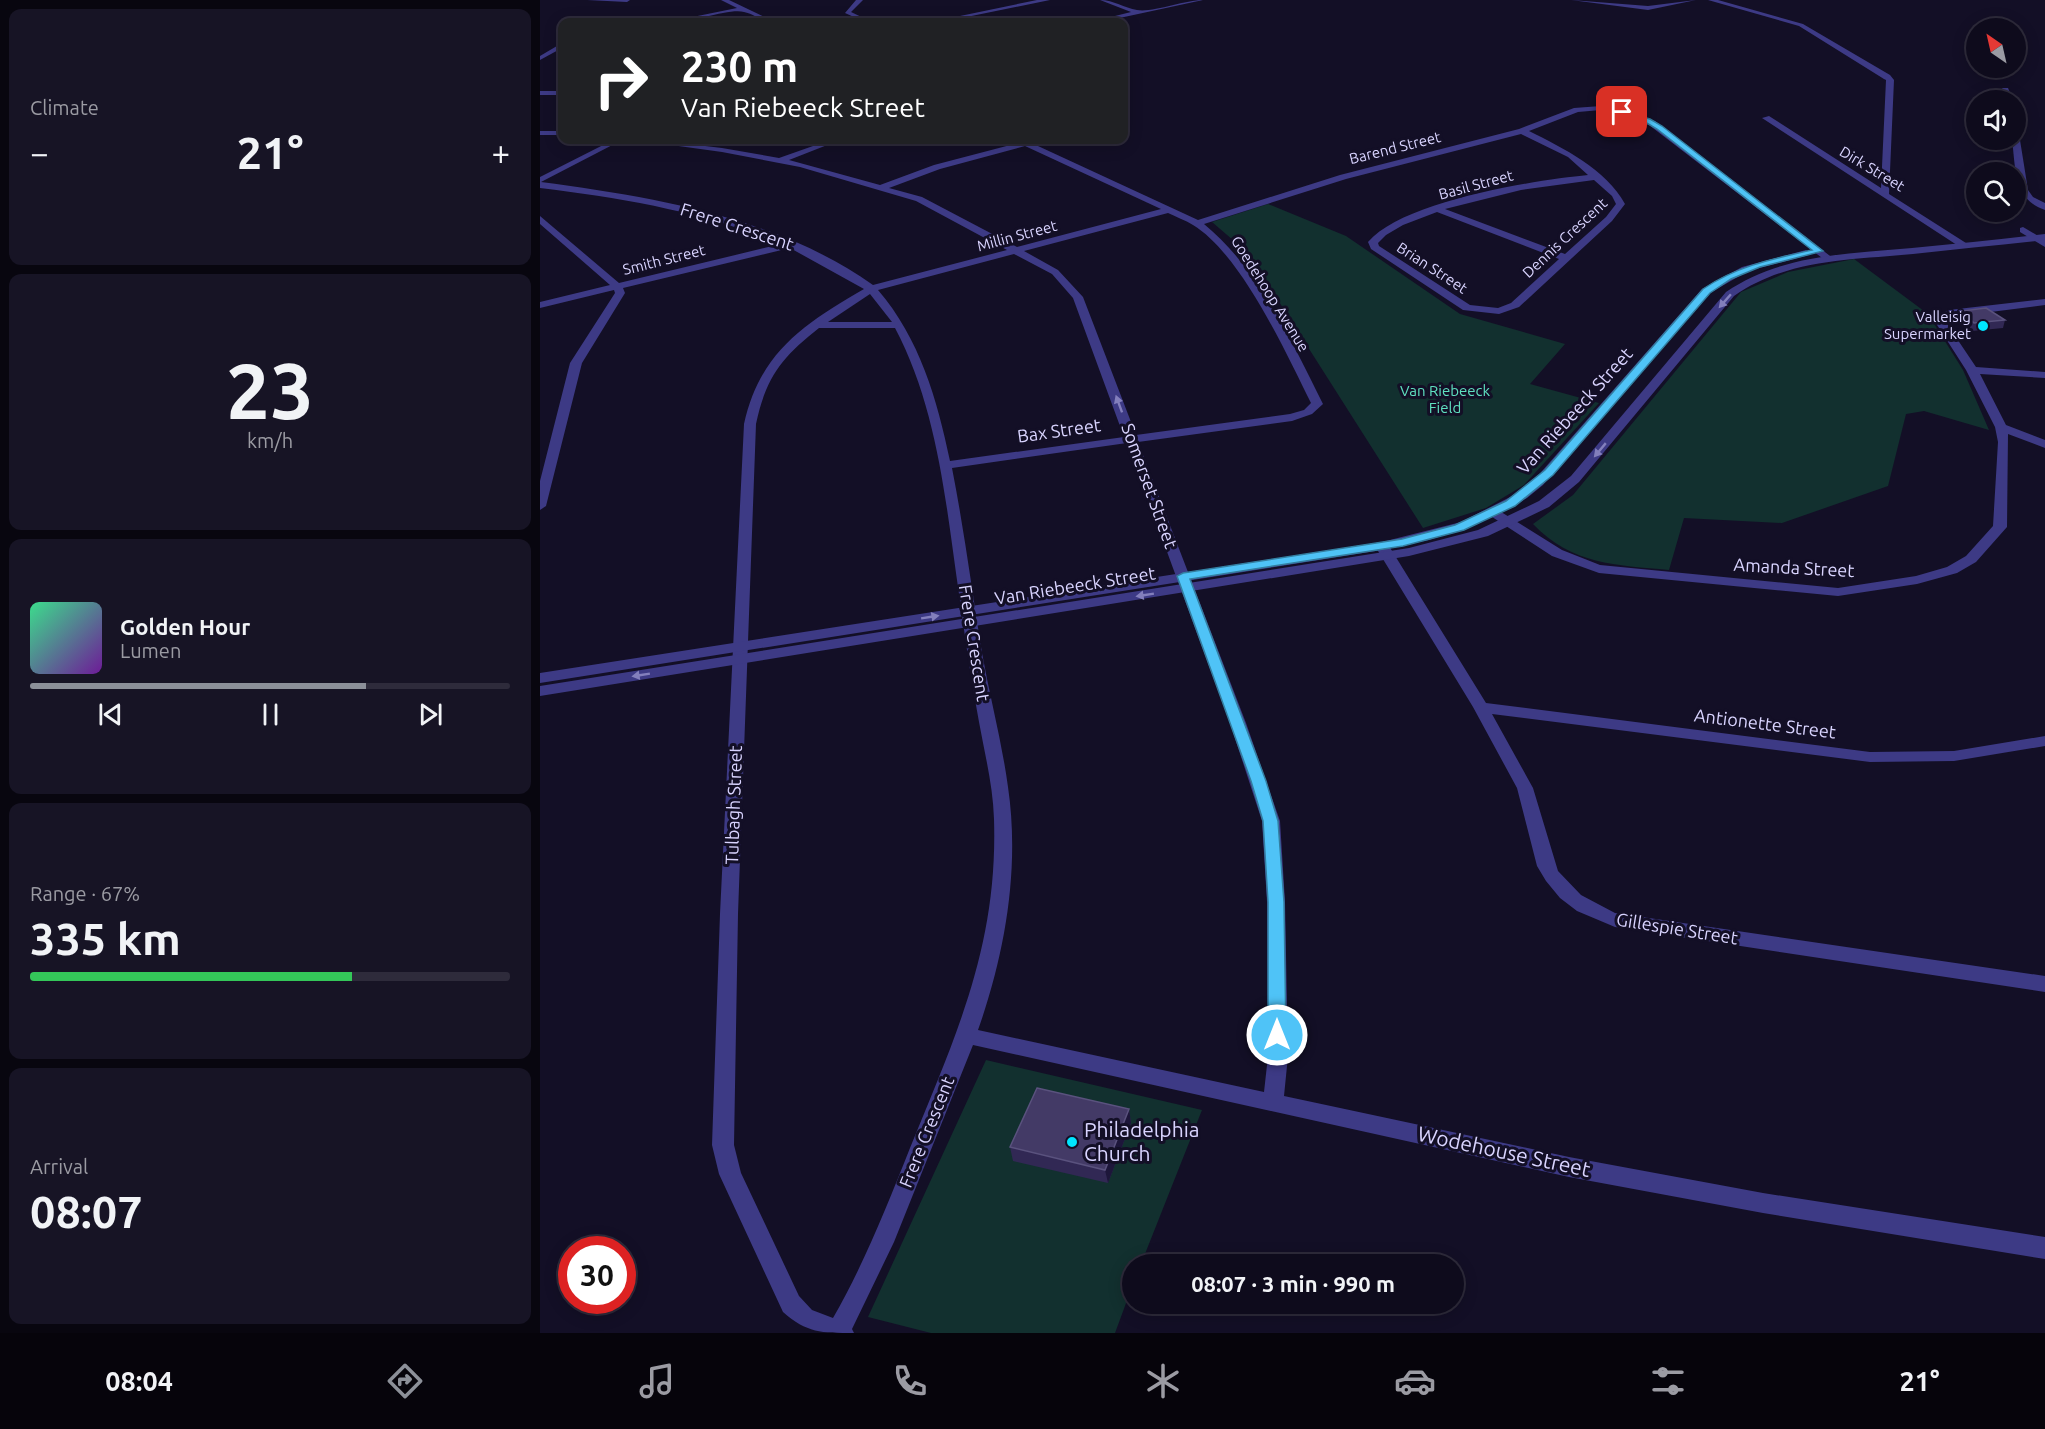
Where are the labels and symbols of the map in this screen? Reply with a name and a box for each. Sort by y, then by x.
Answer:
north arrow [1966,18,2026,78]
pin [1596,86,1647,137]
street label: Barend Street [1347,128,1443,167]
street label: Dirk Street [1837,143,1908,195]
street label: Basil Street [1437,166,1515,203]
street label: Dennis Crescent [1519,194,1610,281]
street label: Frere Crescent [678,198,796,254]
street label: Millin Street [975,217,1059,254]
street label: Goedehoop Avenue [1228,233,1313,355]
street label: Brian Street [1394,239,1471,297]
street label: Smith Street [621,241,707,278]
one-way arrow [1718,293,1732,308]
place label: Valleisig Supermarket [1884,308,1971,342]
marker: Valleisig Supermarket [1976,319,1990,333]
street label: Van Riebeeck Street [1512,343,1636,477]
park label: Van Riebeeck Field [1400,382,1490,416]
one-way arrow [1113,394,1123,412]
street label: Bax Street [1016,414,1102,446]
street label: Somerset Street [1118,420,1182,551]
one-way arrow [1594,442,1607,457]
street label: Amanda Street [1733,554,1855,580]
street label: Van Riebeeck Street [993,562,1157,608]
street label: Frere Crescent [956,583,994,703]
one-way arrow [1135,591,1154,600]
one-way arrow [920,613,939,622]
one-way arrow [631,671,650,680]
street label: Antionette Street [1693,704,1837,742]
street label: Tulbagh Street [721,745,745,865]
street label: Gillespie Street [1615,909,1739,947]
position arrow [1245,1003,1309,1067]
street label: Frere Crescent [895,1073,957,1190]
place label: Philadelphia Church [1084,1117,1200,1165]
street label: Wodehouse Street [1416,1121,1593,1181]
marker: Philadelphia Church [1065,1135,1079,1149]
speed limit sign: 30 [558,1236,636,1314]

